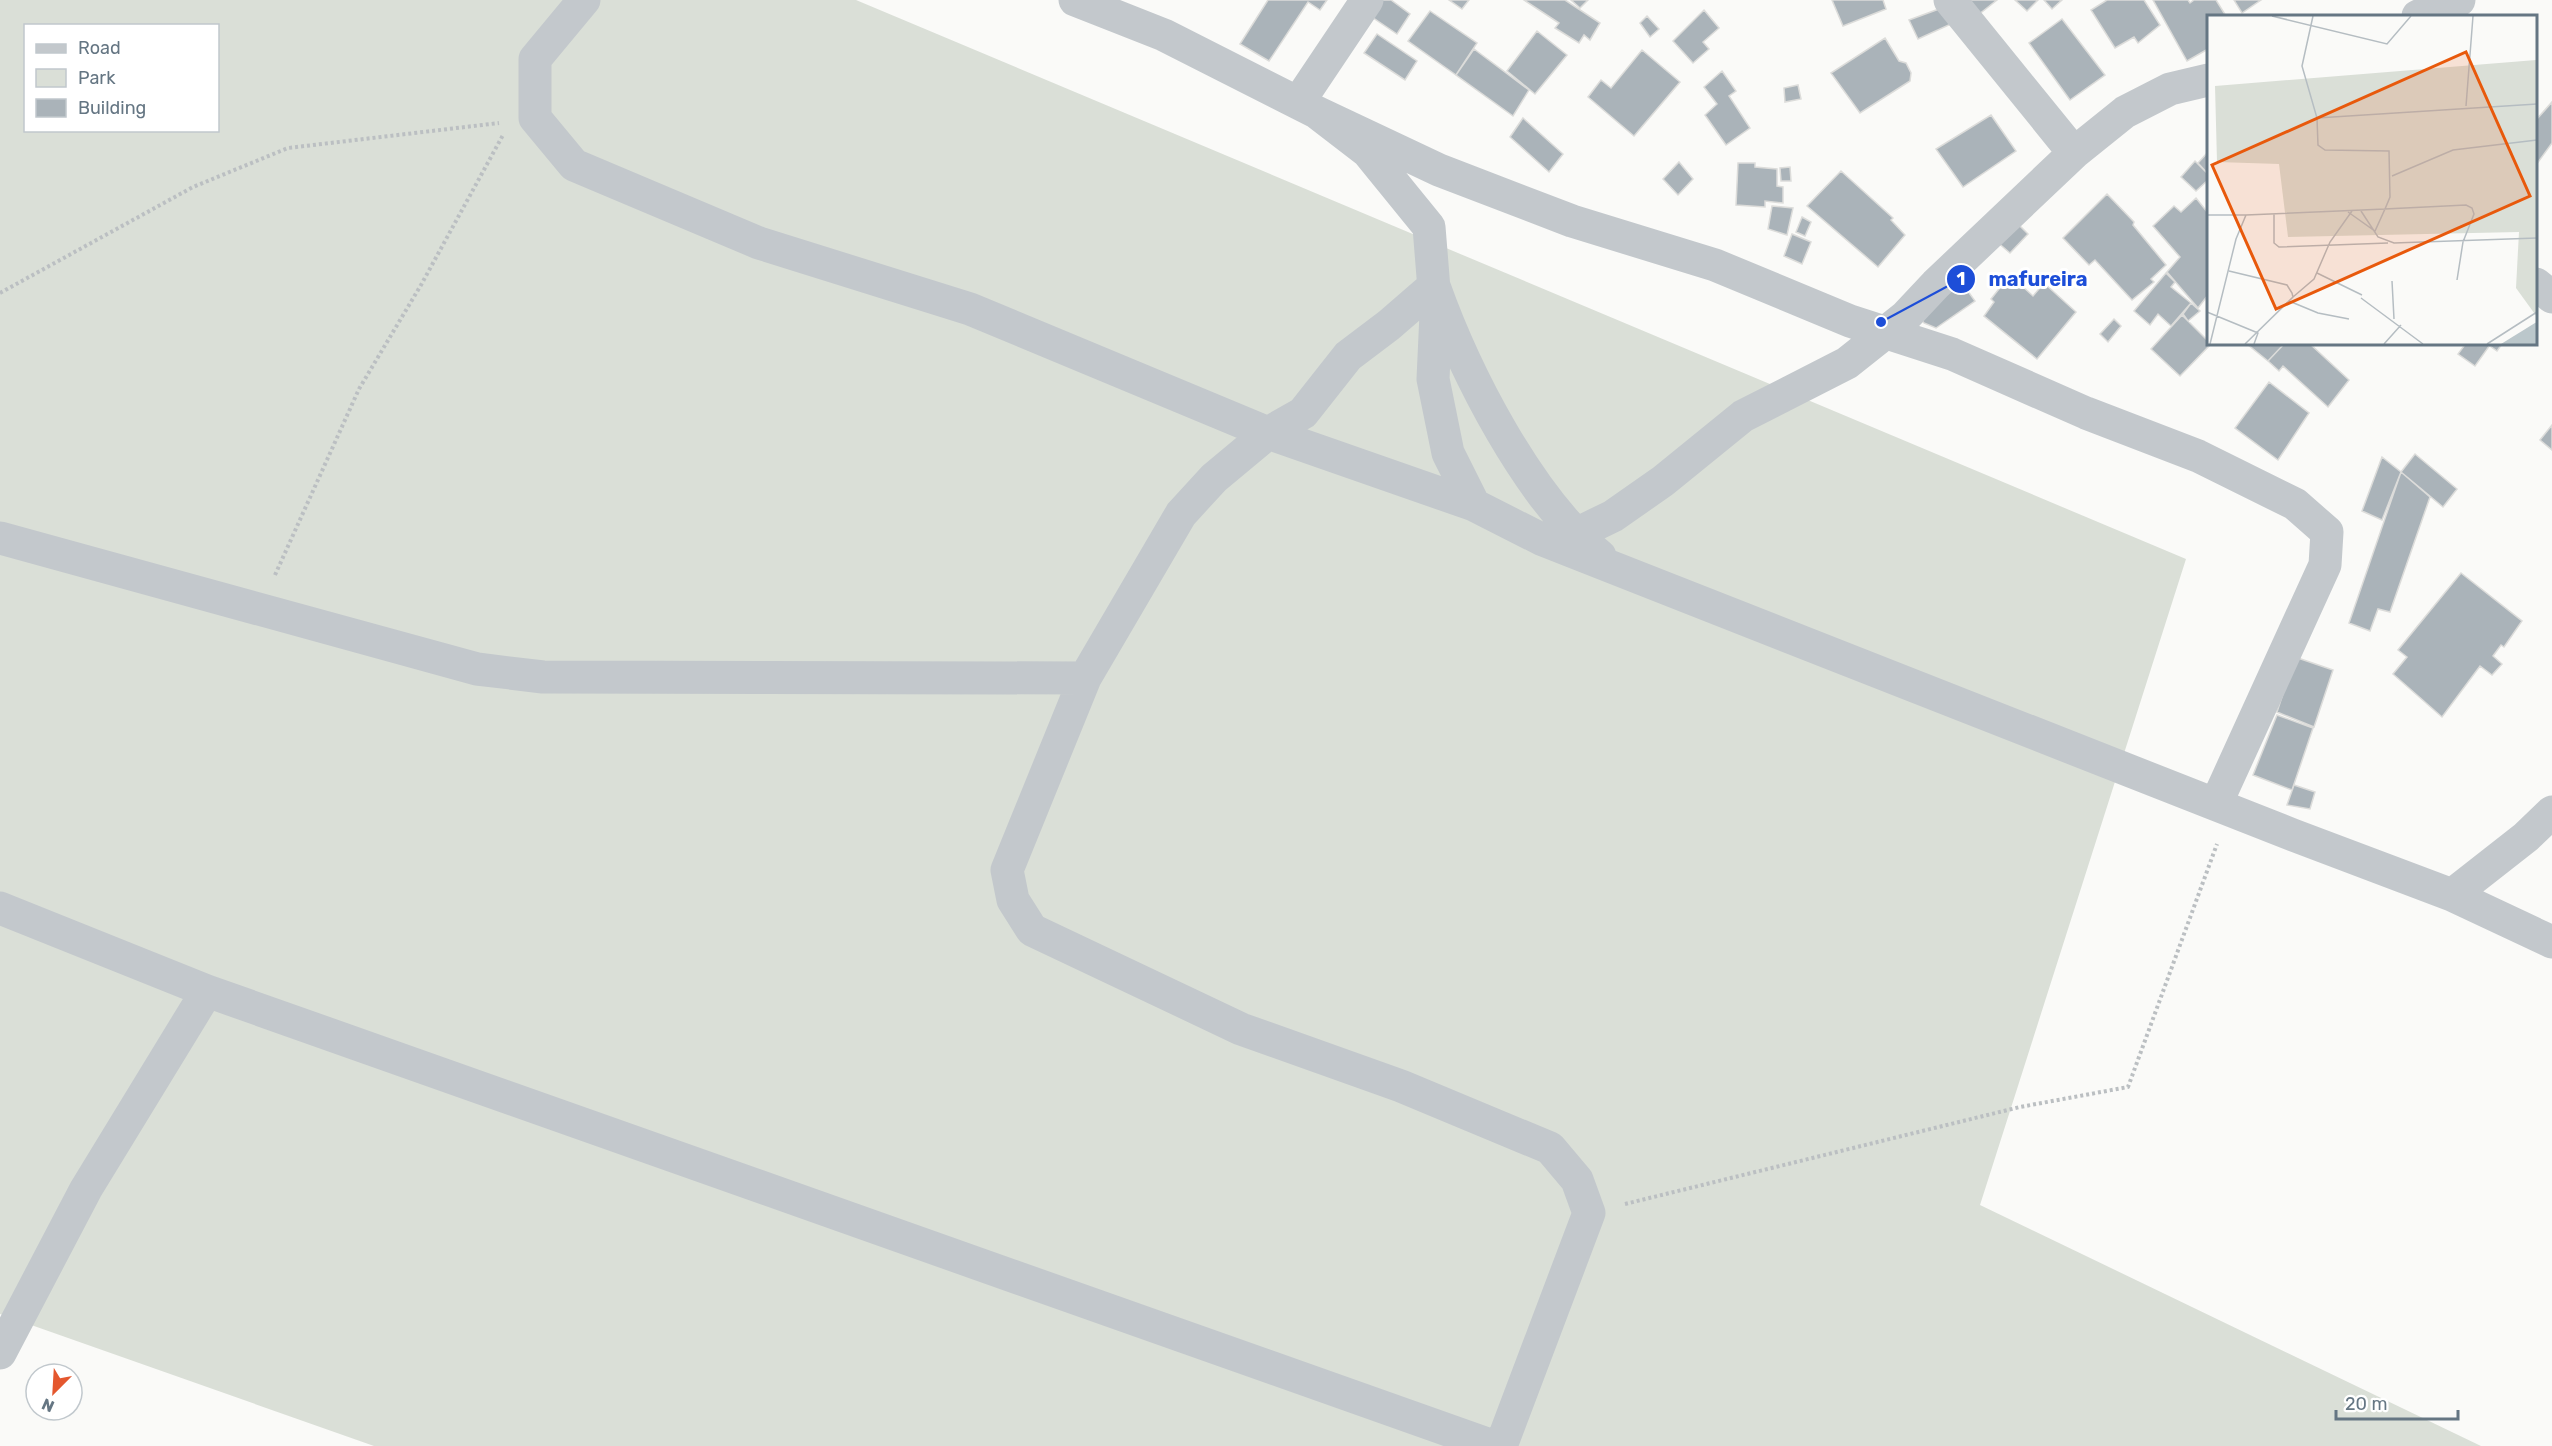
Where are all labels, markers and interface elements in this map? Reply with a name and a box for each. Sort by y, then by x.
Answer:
inset map [2207,15,2537,345]
legend [24,24,219,132]
text: Road [78,37,121,59]
text: Park [78,67,116,89]
text: Building [78,97,146,119]
callout: mafureira [1946,260,2099,298]
text: mafureira [1988,267,2088,291]
text: 1 [1957,268,1965,290]
north arrow [24,1362,84,1422]
scale bar [2336,1383,2458,1421]
text: 20 m [2345,1393,2387,1415]
text: N [39,1394,57,1416]

